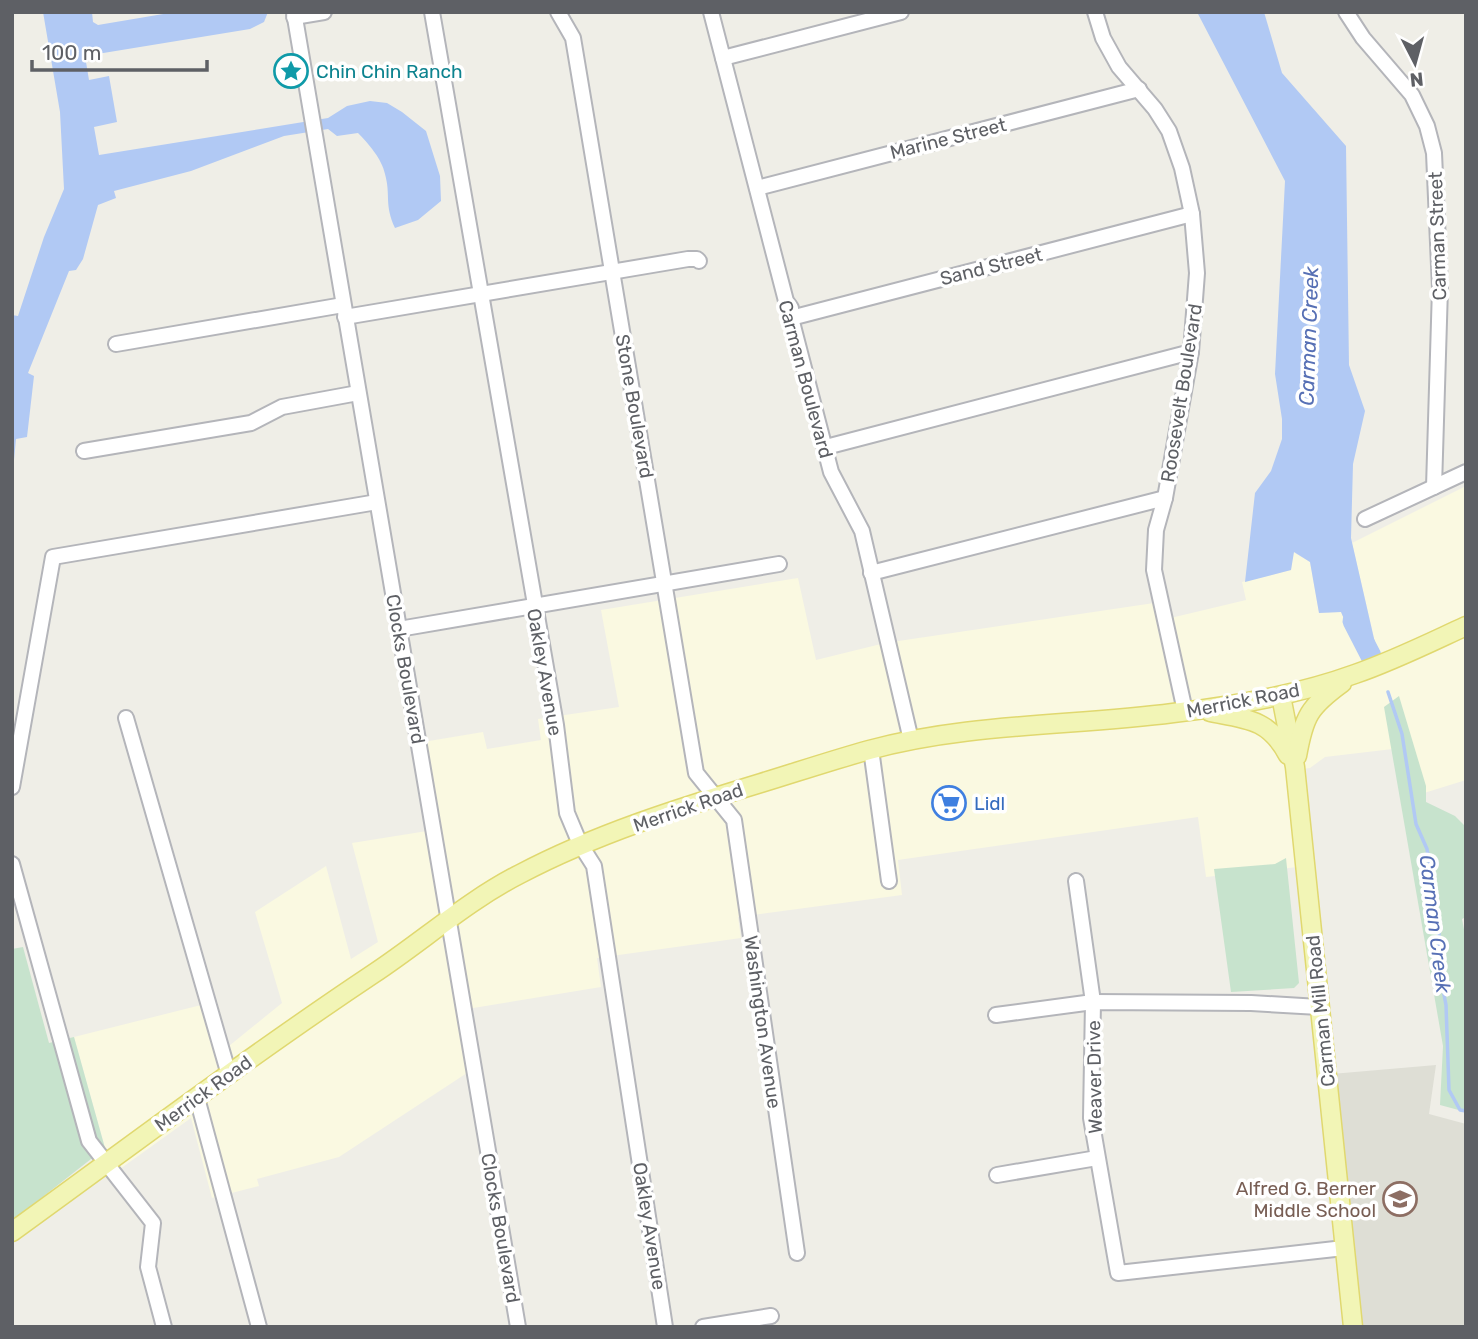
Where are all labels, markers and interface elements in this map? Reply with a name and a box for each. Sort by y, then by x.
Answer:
scale bar [32,28,206,72]
north arrow [1380,28,1450,98]
text: 100 m [42,40,101,65]
place icon: Chin Chin Ranch [272,52,310,90]
place label: Chin Chin Ranch [316,60,463,83]
text: N [1409,67,1425,92]
street label: Marine Street [888,113,1009,164]
street label: Carman Street [1424,171,1451,301]
street label: Sand Street [938,243,1045,290]
water label: Carman Creek [1294,265,1323,406]
street label: Carman Boulevard [773,298,838,461]
street label: Roosevelt Boulevard [1156,302,1207,484]
street label: Stone Boulevard [611,332,658,480]
street label: Clocks Boulevard [381,592,430,746]
street label: Oakley Avenue [522,607,567,737]
street label: Merrick Road [1185,678,1302,723]
street label: Merrick Road [630,778,746,837]
supermarket icon: Lidl [930,784,968,822]
place label: Lidl [974,792,1005,815]
water label: Carman Creek [1415,853,1457,996]
street label: Washington Avenue [739,934,786,1110]
street label: Carman Mill Road [1301,934,1340,1088]
street label: Weaver Drive [1082,1020,1107,1134]
street label: Merrick Road [150,1050,256,1136]
street label: Clocks Boulevard [476,1151,525,1305]
street label: Oakley Avenue [628,1161,671,1291]
place label: Alfred G. Berner Middle School [1236,1177,1377,1222]
school or university icon: Alfred G. Berner Middle School [1381,1180,1419,1218]

